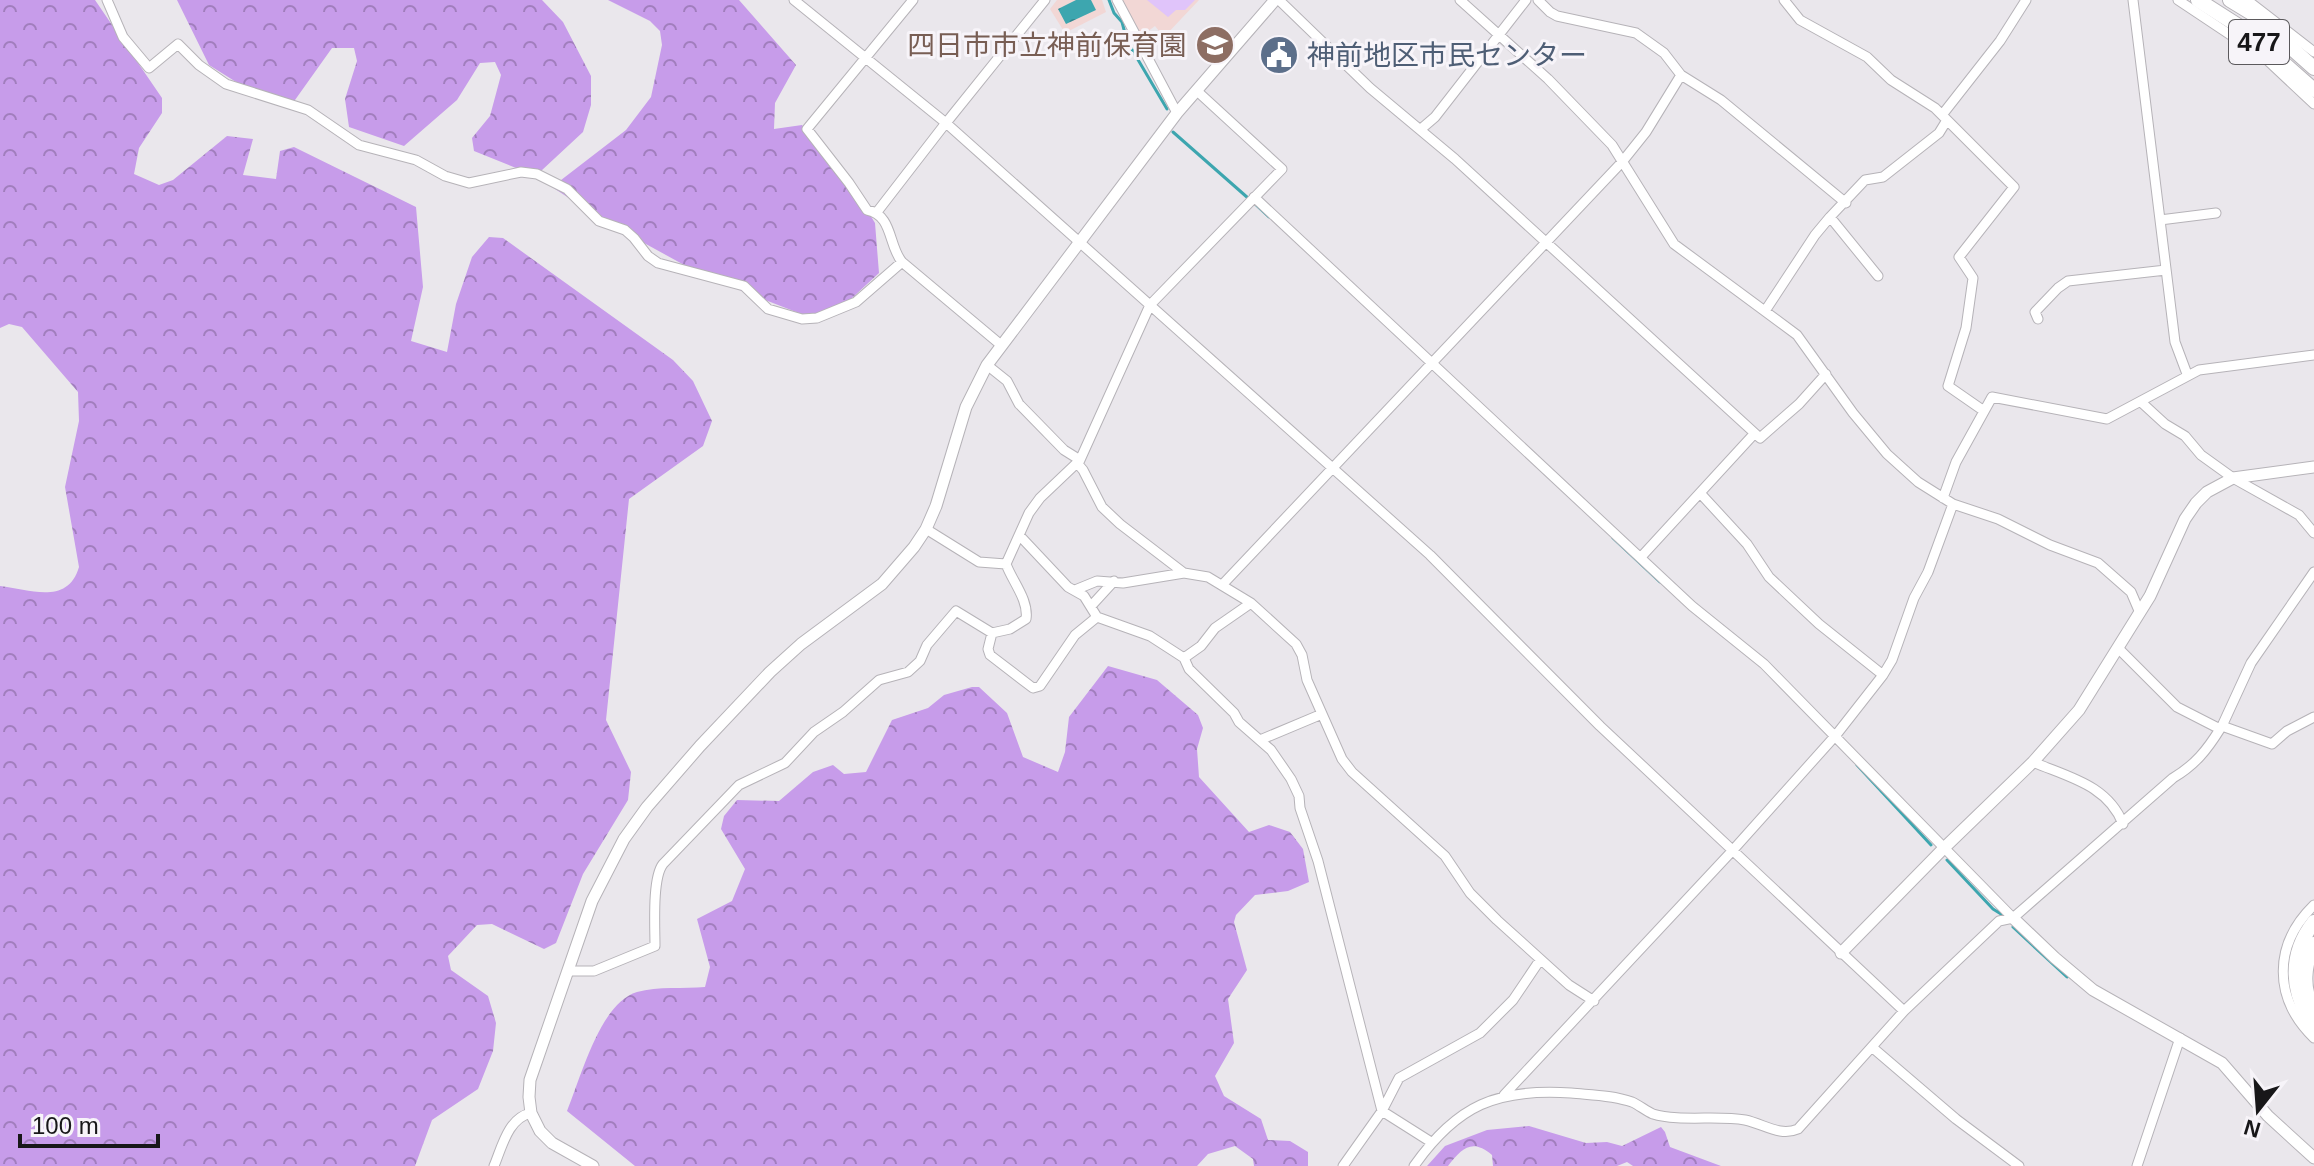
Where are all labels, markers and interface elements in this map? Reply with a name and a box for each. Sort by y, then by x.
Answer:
road number: 477 [2229,20,2289,64]
school or university icon: 四日市市立神前保育園 [1194,24,1236,66]
place label: 四日市市立神前保育園 [907,30,1187,61]
public building icon: 神前地区市民センター [1258,34,1300,76]
place label: 神前地区市民センター [1307,40,1587,71]
north arrow [2218,1070,2298,1150]
scale bar [20,1098,158,1148]
text: 100 m [32,1112,99,1139]
text: N [2241,1114,2264,1143]

